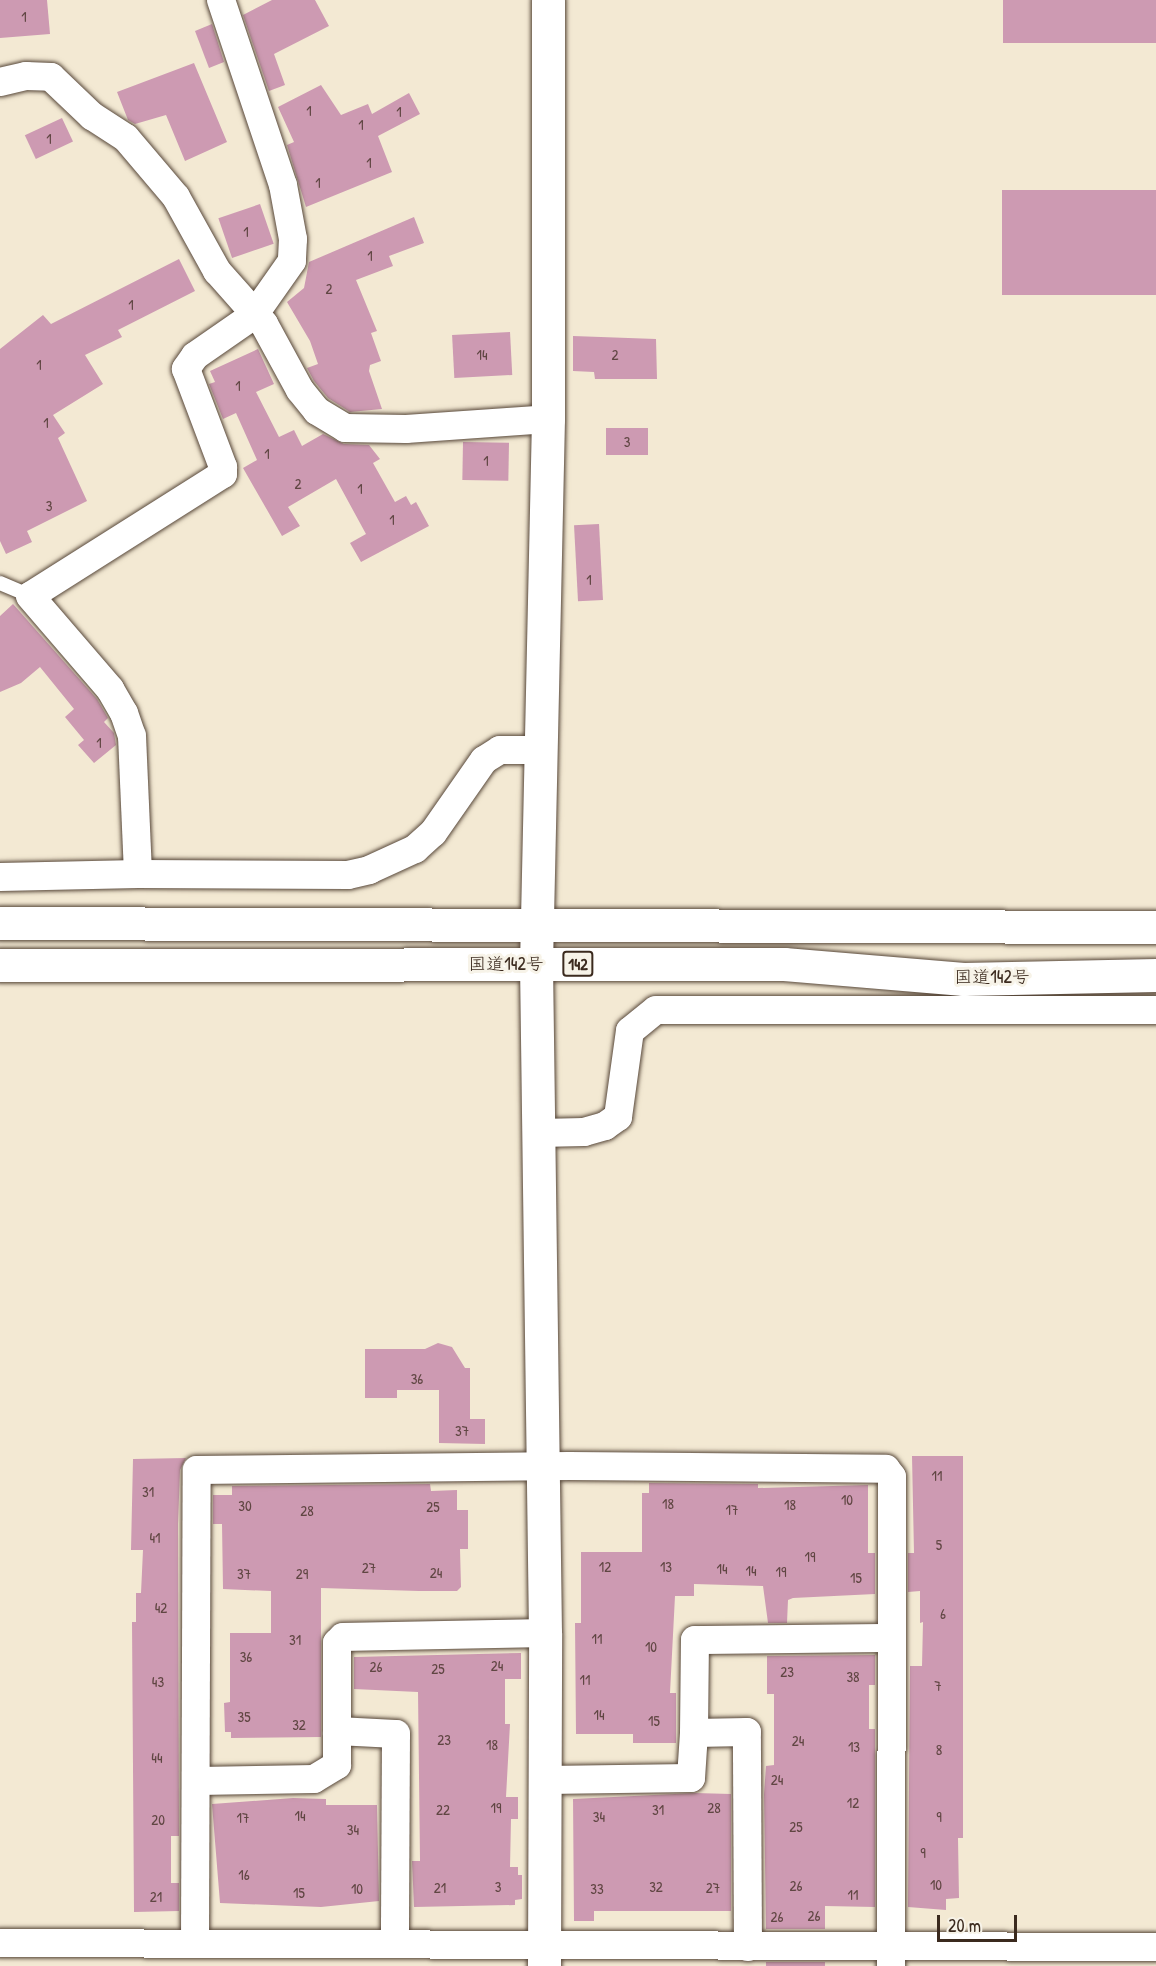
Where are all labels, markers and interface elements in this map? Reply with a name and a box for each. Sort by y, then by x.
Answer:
house number: 1 [21,8,27,26]
house number: 1 [306,102,312,120]
house number: 1 [396,103,402,121]
house number: 1 [358,116,364,134]
house number: 1 [46,130,52,148]
house number: 1 [366,154,372,172]
house number: 1 [315,174,321,192]
house number: 1 [243,223,249,241]
house number: 1 [367,247,373,265]
house number: 2 [325,280,333,298]
house number: 1 [128,296,134,314]
house number: 14 [476,346,488,364]
house number: 2 [611,346,619,364]
house number: 1 [36,356,42,374]
house number: 1 [235,377,241,395]
house number: 1 [43,414,49,432]
house number: 3 [624,433,630,451]
house number: 1 [264,445,270,463]
house number: 1 [483,452,489,470]
house number: 2 [294,475,302,493]
house number: 1 [357,480,363,498]
house number: 3 [46,497,52,515]
house number: 1 [389,511,395,529]
house number: 1 [586,571,592,589]
house number: 1 [96,734,102,752]
road number: 142 [562,951,594,977]
street label: 国道142号 [468,953,544,975]
street label: 国道142号 [954,966,1030,988]
house number: 36 [411,1370,423,1388]
house number: 37 [455,1422,469,1440]
house number: 11 [932,1467,942,1485]
house number: 31 [142,1483,154,1501]
house number: 10 [841,1491,853,1509]
house number: 18 [662,1495,674,1513]
house number: 18 [784,1496,796,1514]
house number: 30 [238,1497,252,1515]
house number: 25 [426,1498,440,1516]
house number: 17 [726,1501,738,1519]
house number: 28 [300,1502,314,1520]
house number: 41 [149,1529,161,1547]
house number: 5 [936,1536,942,1554]
house number: 19 [805,1548,815,1566]
house number: 12 [599,1558,611,1576]
house number: 13 [660,1558,672,1576]
house number: 27 [362,1559,376,1577]
house number: 14 [716,1560,728,1578]
house number: 14 [745,1562,757,1580]
house number: 19 [776,1563,786,1581]
house number: 24 [430,1564,442,1582]
house number: 37 [237,1565,251,1583]
house number: 29 [296,1565,308,1583]
house number: 15 [850,1569,862,1587]
house number: 42 [155,1599,167,1617]
house number: 6 [940,1605,946,1623]
house number: 11 [592,1630,602,1648]
house number: 31 [289,1631,301,1649]
house number: 10 [645,1638,657,1656]
house number: 36 [240,1648,252,1666]
house number: 24 [491,1657,503,1675]
house number: 26 [369,1658,383,1676]
house number: 25 [431,1660,445,1678]
house number: 23 [780,1663,794,1681]
house number: 38 [846,1668,860,1686]
house number: 11 [580,1671,590,1689]
house number: 43 [152,1673,164,1691]
house number: 7 [934,1677,942,1695]
house number: 14 [593,1706,605,1724]
house number: 35 [237,1708,251,1726]
house number: 15 [648,1712,660,1730]
house number: 32 [292,1716,306,1734]
house number: 23 [437,1731,451,1749]
house number: 24 [792,1732,804,1750]
house number: 18 [486,1736,498,1754]
house number: 13 [848,1738,860,1756]
house number: 8 [936,1741,942,1759]
house number: 44 [151,1749,163,1767]
house number: 24 [771,1771,783,1789]
house number: 12 [847,1794,859,1812]
house number: 19 [491,1799,501,1817]
house number: 28 [707,1799,721,1817]
house number: 22 [436,1801,450,1819]
house number: 31 [652,1801,664,1819]
house number: 14 [294,1807,306,1825]
house number: 34 [593,1808,605,1826]
house number: 9 [936,1808,942,1826]
house number: 17 [237,1809,249,1827]
house number: 20 [151,1811,165,1829]
house number: 25 [789,1818,803,1836]
house number: 34 [347,1821,359,1839]
house number: 9 [920,1844,926,1862]
house number: 16 [238,1866,250,1884]
house number: 10 [930,1876,942,1894]
house number: 26 [789,1877,803,1895]
house number: 3 [495,1878,501,1896]
house number: 32 [649,1878,663,1896]
house number: 21 [434,1879,446,1897]
house number: 27 [706,1879,720,1897]
house number: 10 [351,1880,363,1898]
house number: 33 [590,1880,604,1898]
house number: 15 [293,1884,305,1902]
house number: 11 [848,1886,858,1904]
house number: 21 [150,1888,162,1906]
scale bar [940,1903,1020,1941]
house number: 26 [807,1907,821,1925]
house number: 26 [770,1908,784,1926]
text: 20 m [948,1913,981,1938]

